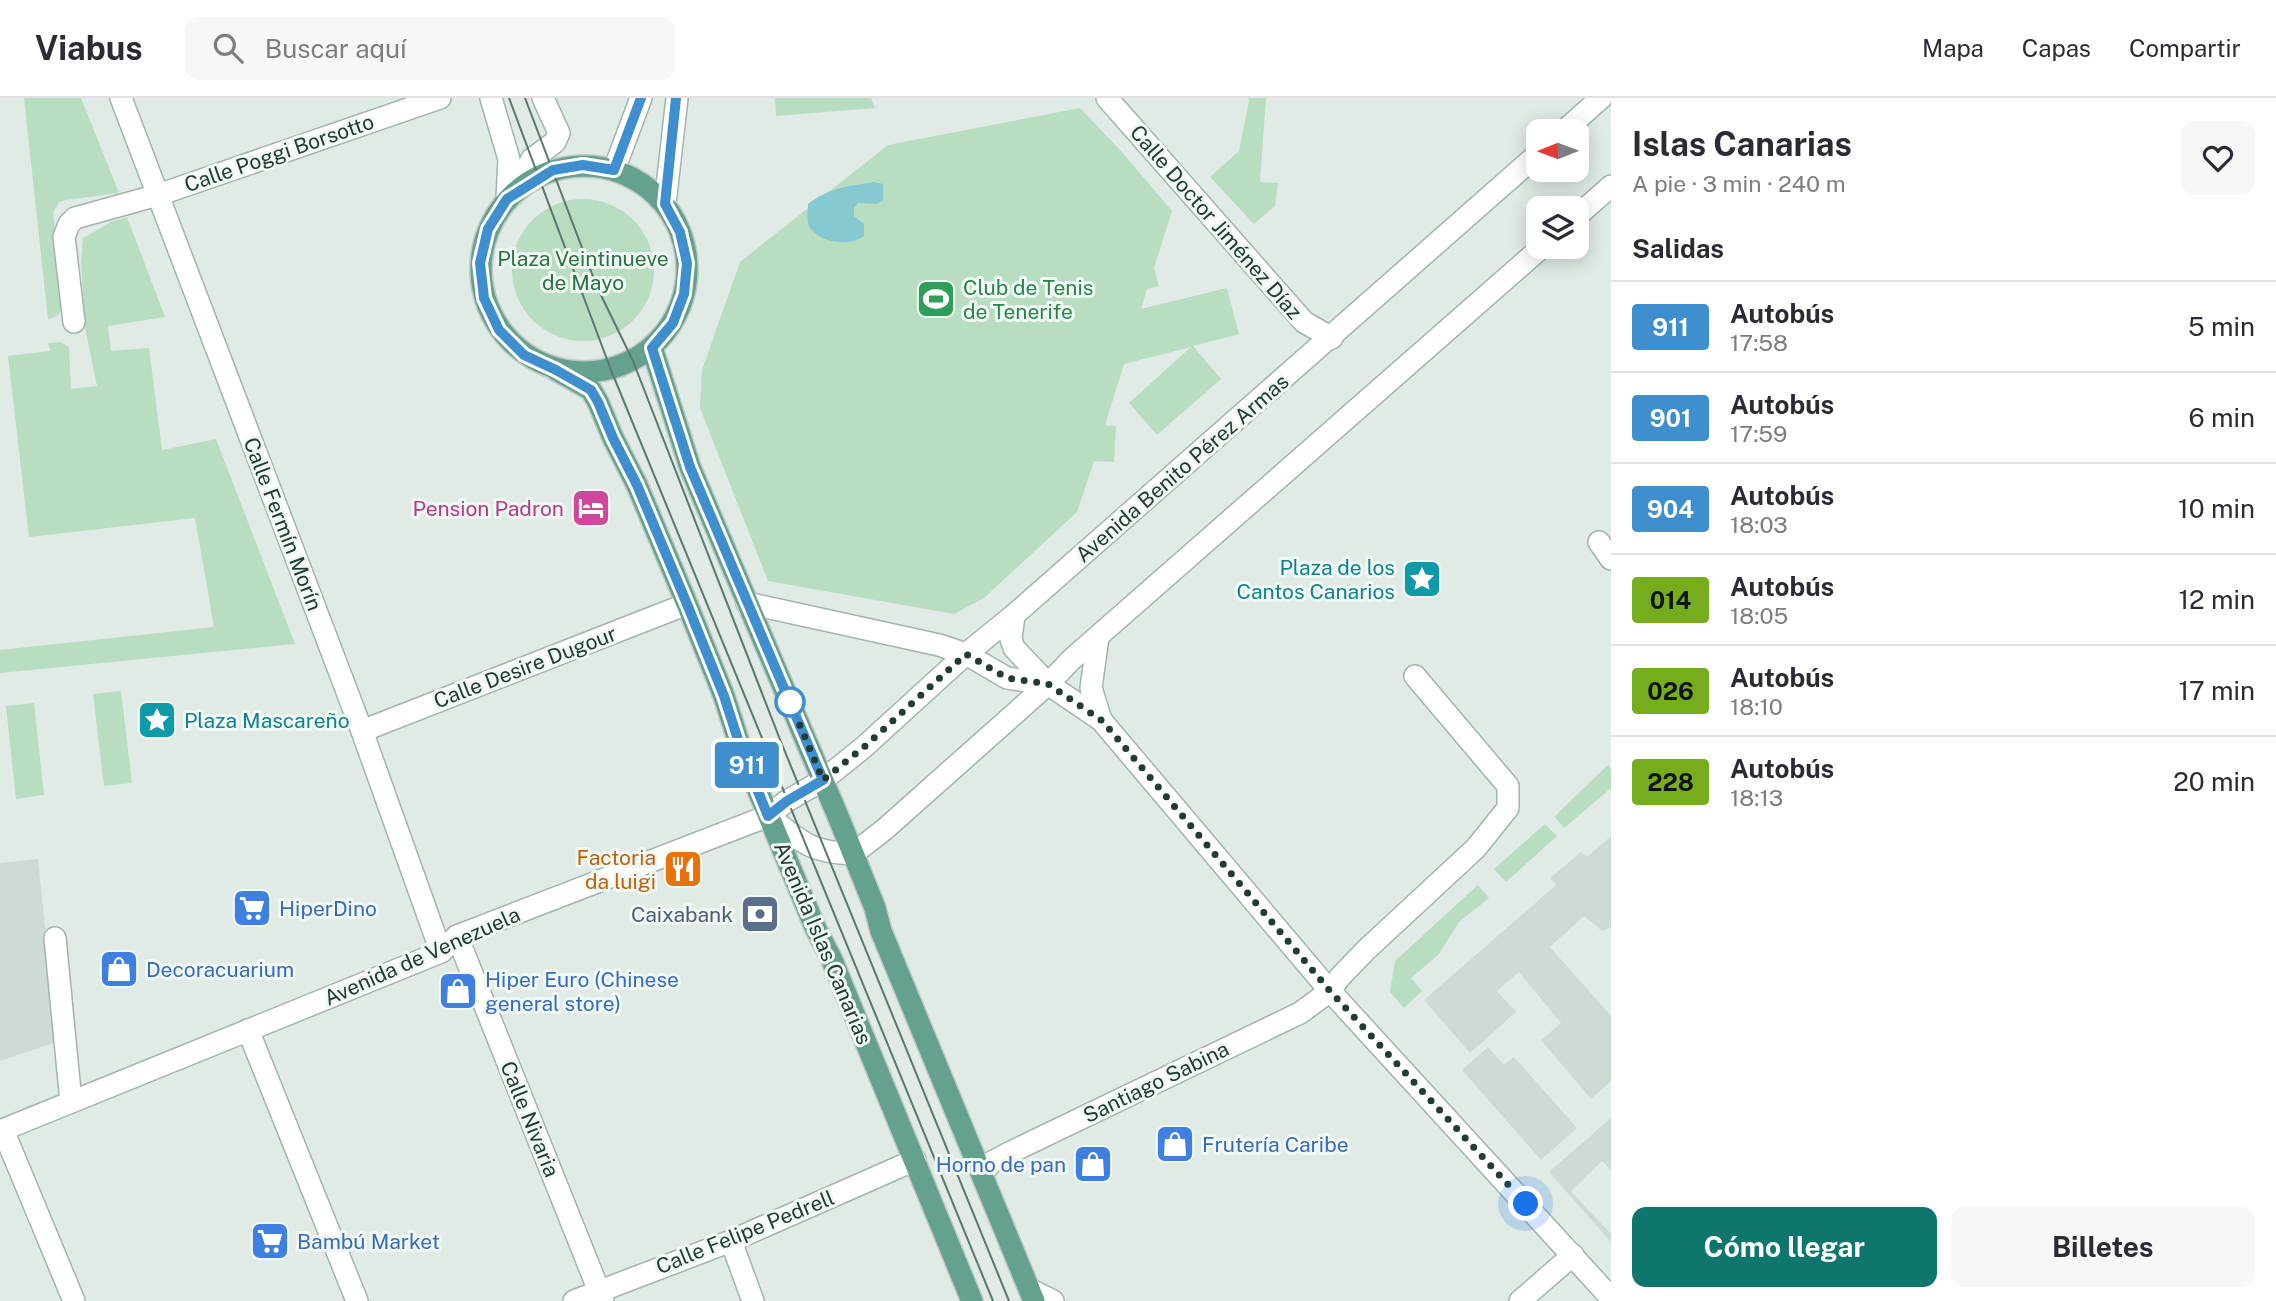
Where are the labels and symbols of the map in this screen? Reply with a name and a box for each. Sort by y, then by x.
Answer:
street label: Calle Poggi Borsotto [181,109,377,197]
north arrow [1526,119,1589,182]
street label: Calle Doctor Jiménez Díaz [1125,120,1307,324]
park label: Plaza Veintinueve de Mayo [497,246,669,295]
place label: Club de Tenis de Tenerife [963,275,1093,324]
sports icon: Club de Tenis de Tenerife [915,278,957,320]
street label: Avenida Benito Pérez Armas [1070,369,1294,567]
street label: Calle Fermín Morín [238,434,328,614]
hotel icon: Pension Padron [570,487,612,529]
place label: Pension Padron [413,496,564,521]
place label: Plaza de los Cantos Canarios [1237,555,1395,604]
place icon: Plaza de los Cantos Canarios [1401,558,1443,600]
street label: Calle Desire Dugour [430,621,620,713]
unlabelled marker [775,687,805,717]
place icon: Plaza Mascareño [136,699,178,741]
place label: Plaza Mascareño [184,708,350,733]
line badge: 911 [707,742,787,788]
street label: Avenida Islas Canarias [769,838,877,1048]
place label: Factoria da luigi [576,845,656,894]
restaurant icon: Factoria da luigi [662,848,704,890]
supermarket icon: HiperDino [231,887,273,929]
bank icon: Caixabank [739,893,781,935]
place label: HiperDino [279,896,377,921]
street label: Avenida de Venezuela [320,901,524,1011]
place label: Caixabank [631,902,733,927]
shop icon: Decoracuarium [98,948,140,990]
place label: Decoracuarium [146,957,294,982]
place label: Hiper Euro (Chinese general store) [485,967,679,1016]
shop icon: Hiper Euro (Chinese general store) [437,970,479,1012]
street label: Santiago Sabina [1079,1036,1233,1128]
street label: Calle Nivaria [495,1057,565,1181]
shop icon: Frutería Caribe [1154,1123,1196,1165]
place label: Frutería Caribe [1202,1132,1349,1157]
shop icon: Horno de pan [1072,1143,1114,1185]
place label: Horno de pan [936,1152,1066,1177]
street label: Calle Felipe Pedrell [652,1185,838,1279]
your location [1508,1186,1543,1221]
supermarket icon: Bambú Market [249,1220,291,1262]
place label: Bambú Market [297,1229,440,1254]

